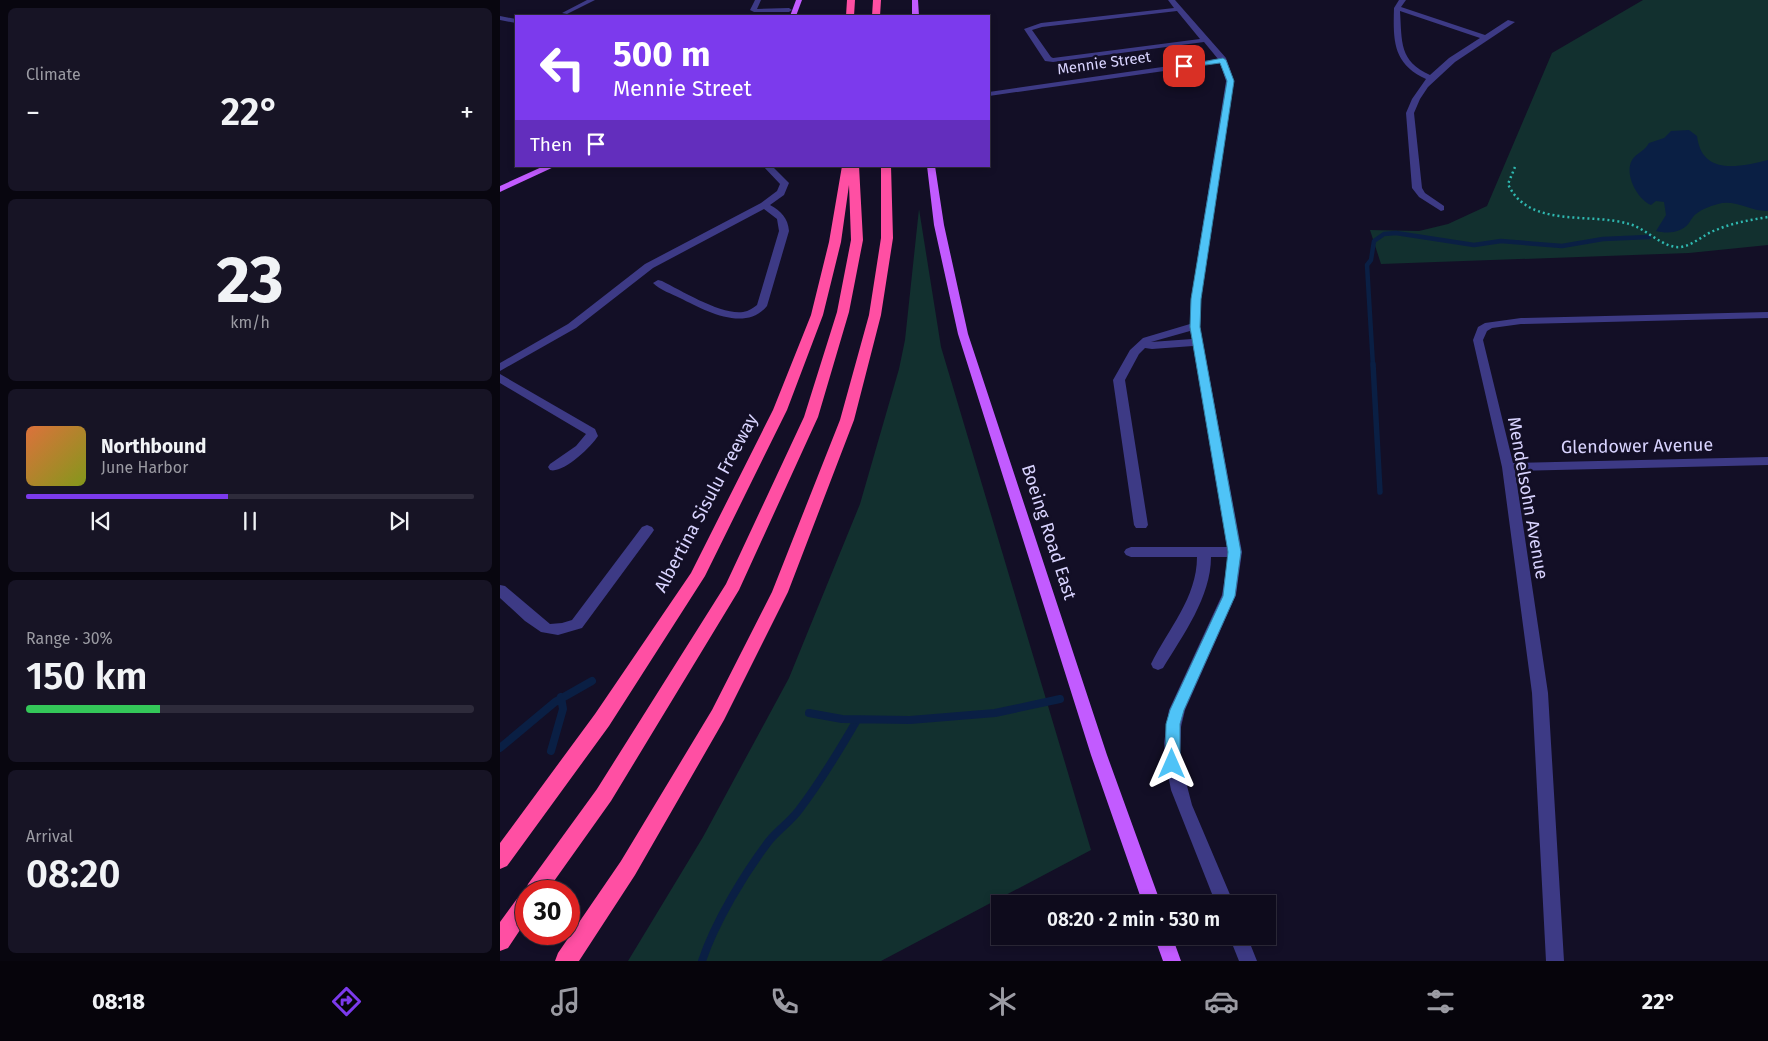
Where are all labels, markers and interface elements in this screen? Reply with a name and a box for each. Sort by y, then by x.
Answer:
text: 500 m [613,33,711,75]
icon: left [530,35,595,100]
pin [1163,45,1205,87]
street label: Mennie Street [1056,47,1153,78]
icon: arrive [1170,52,1198,80]
text: Climate [26,65,81,84]
text: Mennie Street [613,75,752,102]
text: 22° [221,89,279,135]
text: − [26,96,40,129]
text: + [460,96,474,129]
icon: arrive [582,130,610,158]
text: Then [530,133,572,156]
text: 23 [216,241,284,319]
text: km/h [230,313,270,332]
street label: Albertina Sisulu Freeway [649,410,763,596]
street label: Mendelsohn Avenue [1503,415,1553,581]
street label: Glendower Avenue [1561,434,1713,458]
text: Northbound [101,435,206,458]
text: June Harbor [101,458,188,477]
street label: Boeing Road East [1017,461,1081,603]
icon: previous [87,507,115,535]
icon: pause [236,507,264,535]
icon: next [385,507,413,535]
text: Range · 30% [26,629,113,648]
text: 150 km [26,653,147,699]
position arrow [1145,737,1197,789]
text: Arrival [26,827,73,846]
text: 08:20 [26,851,120,897]
speed limit sign: 30 [515,880,580,945]
text: 08:20 · 2 min · 530 m [1047,908,1220,931]
icon: directions [329,984,364,1019]
icon: music [548,984,583,1019]
icon: phone [767,984,802,1019]
icon: climate [985,984,1020,1019]
icon: car [1204,984,1239,1019]
icon: filters [1423,984,1458,1019]
text: 08:18 [92,988,145,1015]
text: 22° [1642,988,1676,1015]

